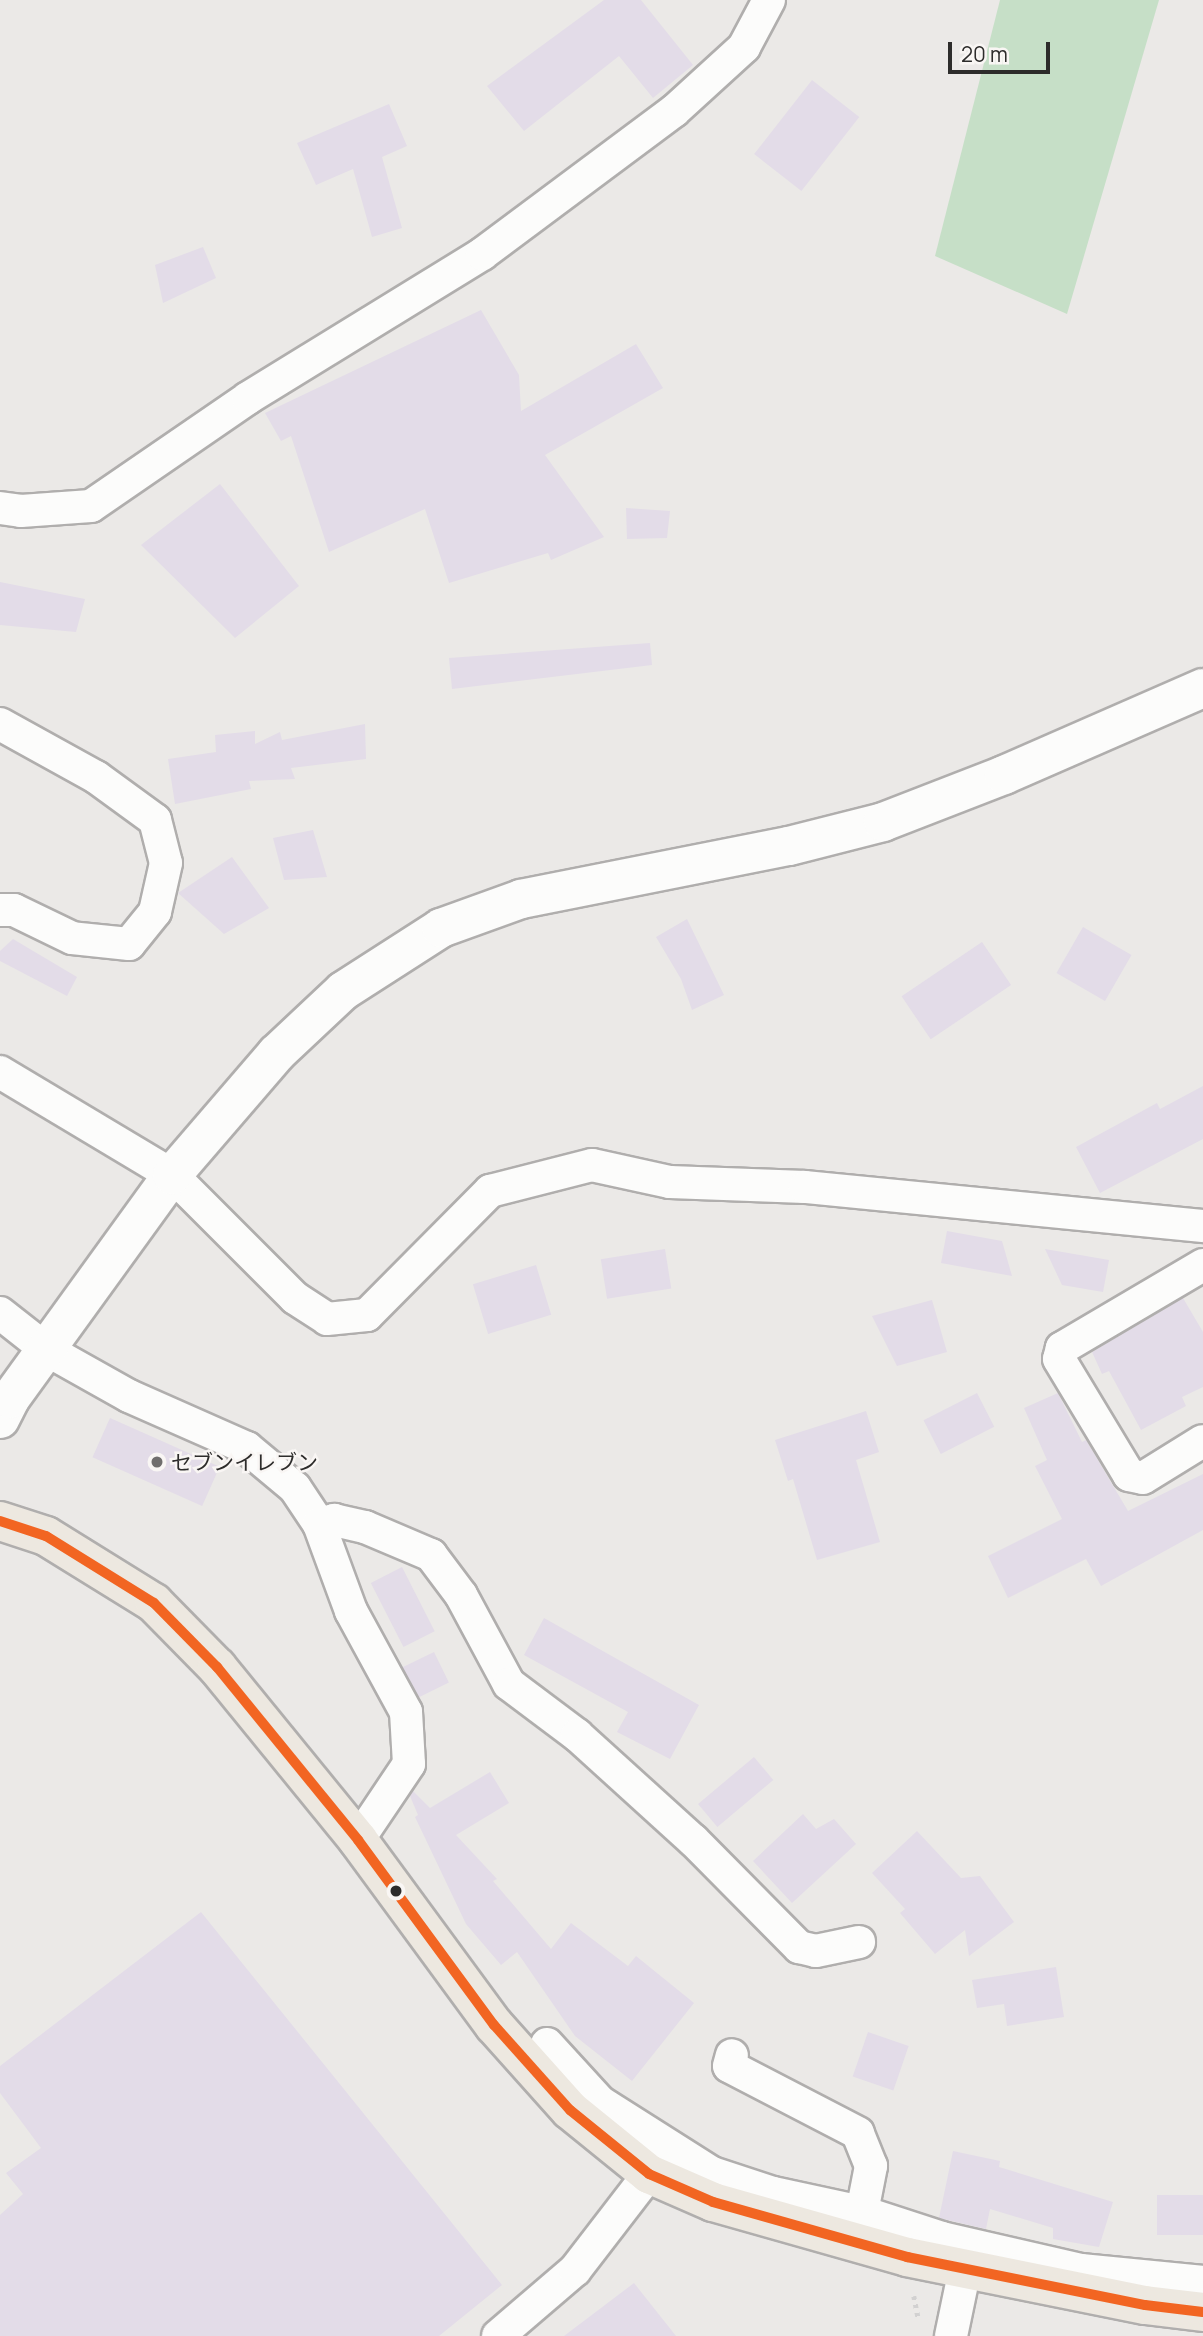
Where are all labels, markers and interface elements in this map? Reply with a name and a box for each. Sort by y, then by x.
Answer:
scale bar [951,28,1052,72]
text: 20 m [961,40,1008,68]
place label: セブンイレブン [171,1449,318,1475]
marker: セブンイレブン [149,1454,165,1470]
unlabelled marker [389,1884,403,1898]

